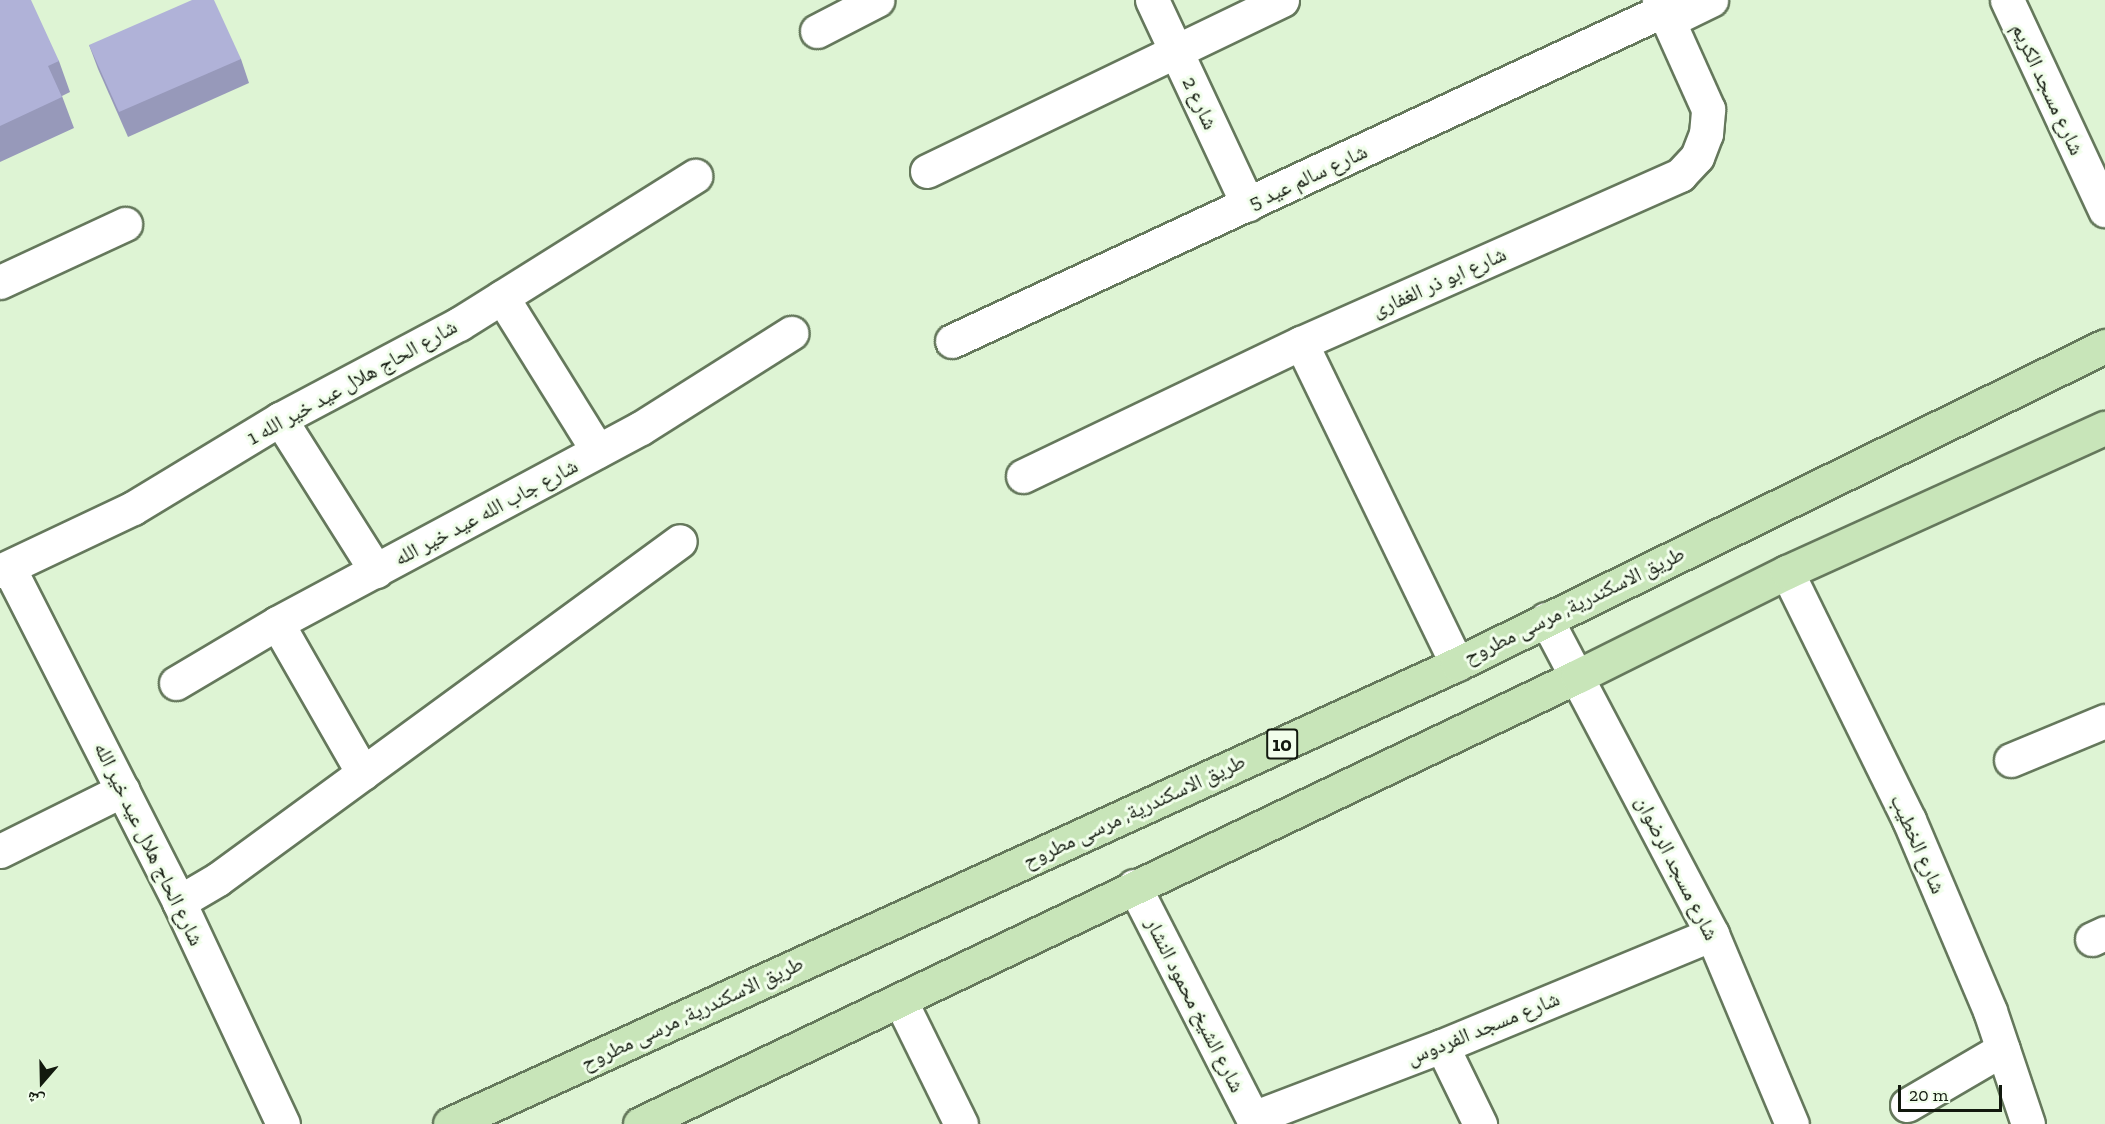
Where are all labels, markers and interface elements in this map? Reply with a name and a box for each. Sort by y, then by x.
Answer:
street label: شارع مسجد الكريم [2006,19,2090,159]
street label: شارع 2 [1177,73,1223,133]
street label: شارع سالم عيد 5 [1245,139,1371,215]
street label: شارع ابو ذر الغفارى [1368,241,1510,323]
street label: شارع الحاج هلال عيد خير الله 1 [243,314,461,450]
street label: شارع جاب الله عيد خير الله [390,453,582,571]
street label: طريق الاسكندرية, مرسى مطروح [1459,541,1689,669]
road number: 10 [1266,727,1298,761]
street label: شارع الحاج هلال عيد خير الله [89,738,209,950]
street label: طريق الاسكندرية, مرسى مطروح [1019,748,1249,874]
street label: شارع الخطيب [1885,790,1951,898]
street label: شارع مسجد الرضوان [1630,792,1724,944]
street label: شارع الشيخ محمود النشار [1140,913,1250,1097]
street label: طريق الاسكندرية, مرسى مطروح [577,950,807,1076]
street label: شارع مسجد الفردوس [1403,986,1563,1070]
north arrow [12,1052,72,1112]
scale bar [1901,1073,2004,1111]
text: 20 m [1909,1084,1948,1106]
text: ش [24,1088,47,1111]

